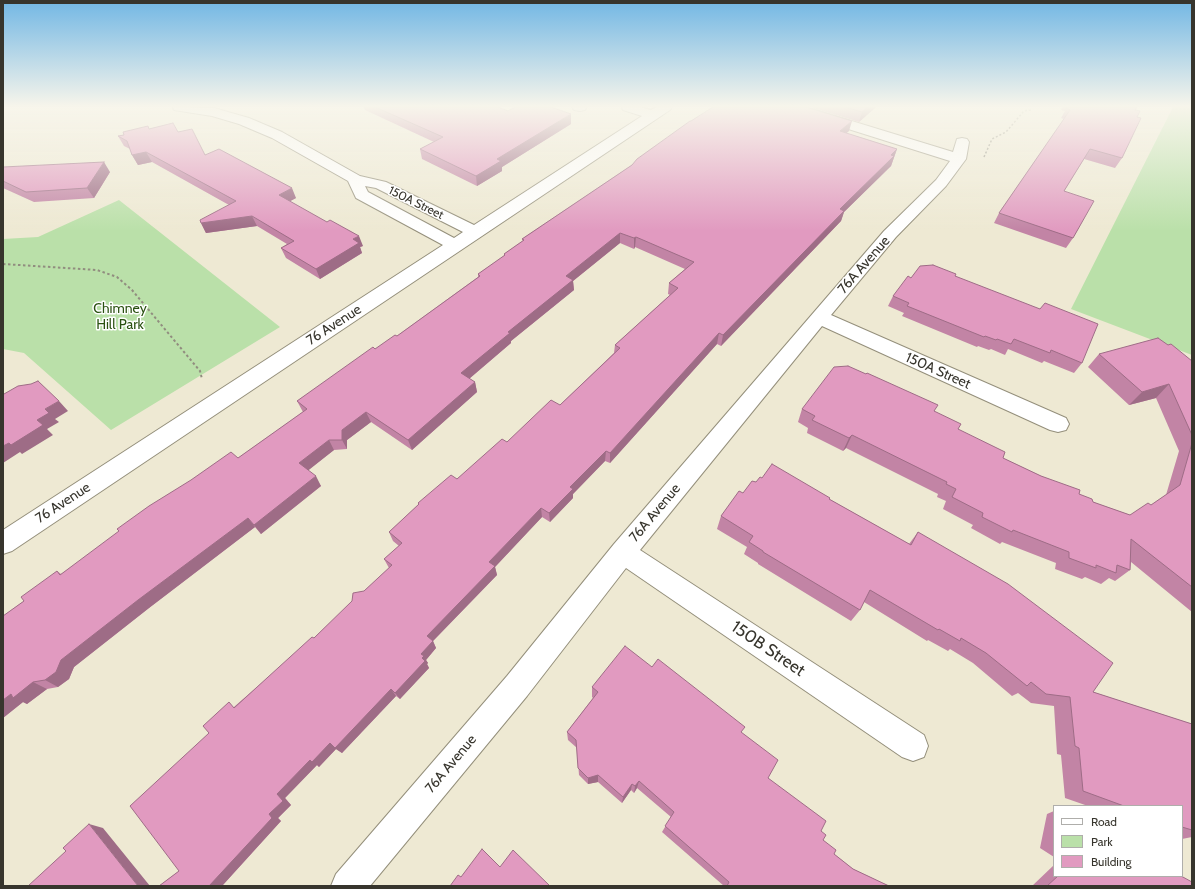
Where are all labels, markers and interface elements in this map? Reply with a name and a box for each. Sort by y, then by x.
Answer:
street label: 150A Street [386,183,446,223]
street label: 76A Avenue [834,233,894,297]
park label: Chimney Hill Park [93,301,147,334]
street label: 76 Avenue [303,301,365,349]
street label: 150A Street [903,349,973,393]
street label: 76 Avenue [32,479,94,527]
street label: 76A Avenue [626,480,684,546]
street label: 150B Street [727,617,809,681]
street label: 76A Avenue [422,731,480,797]
legend [1053,805,1183,877]
text: Road [1091,814,1117,829]
text: Park [1091,834,1113,849]
text: Building [1091,854,1132,869]

